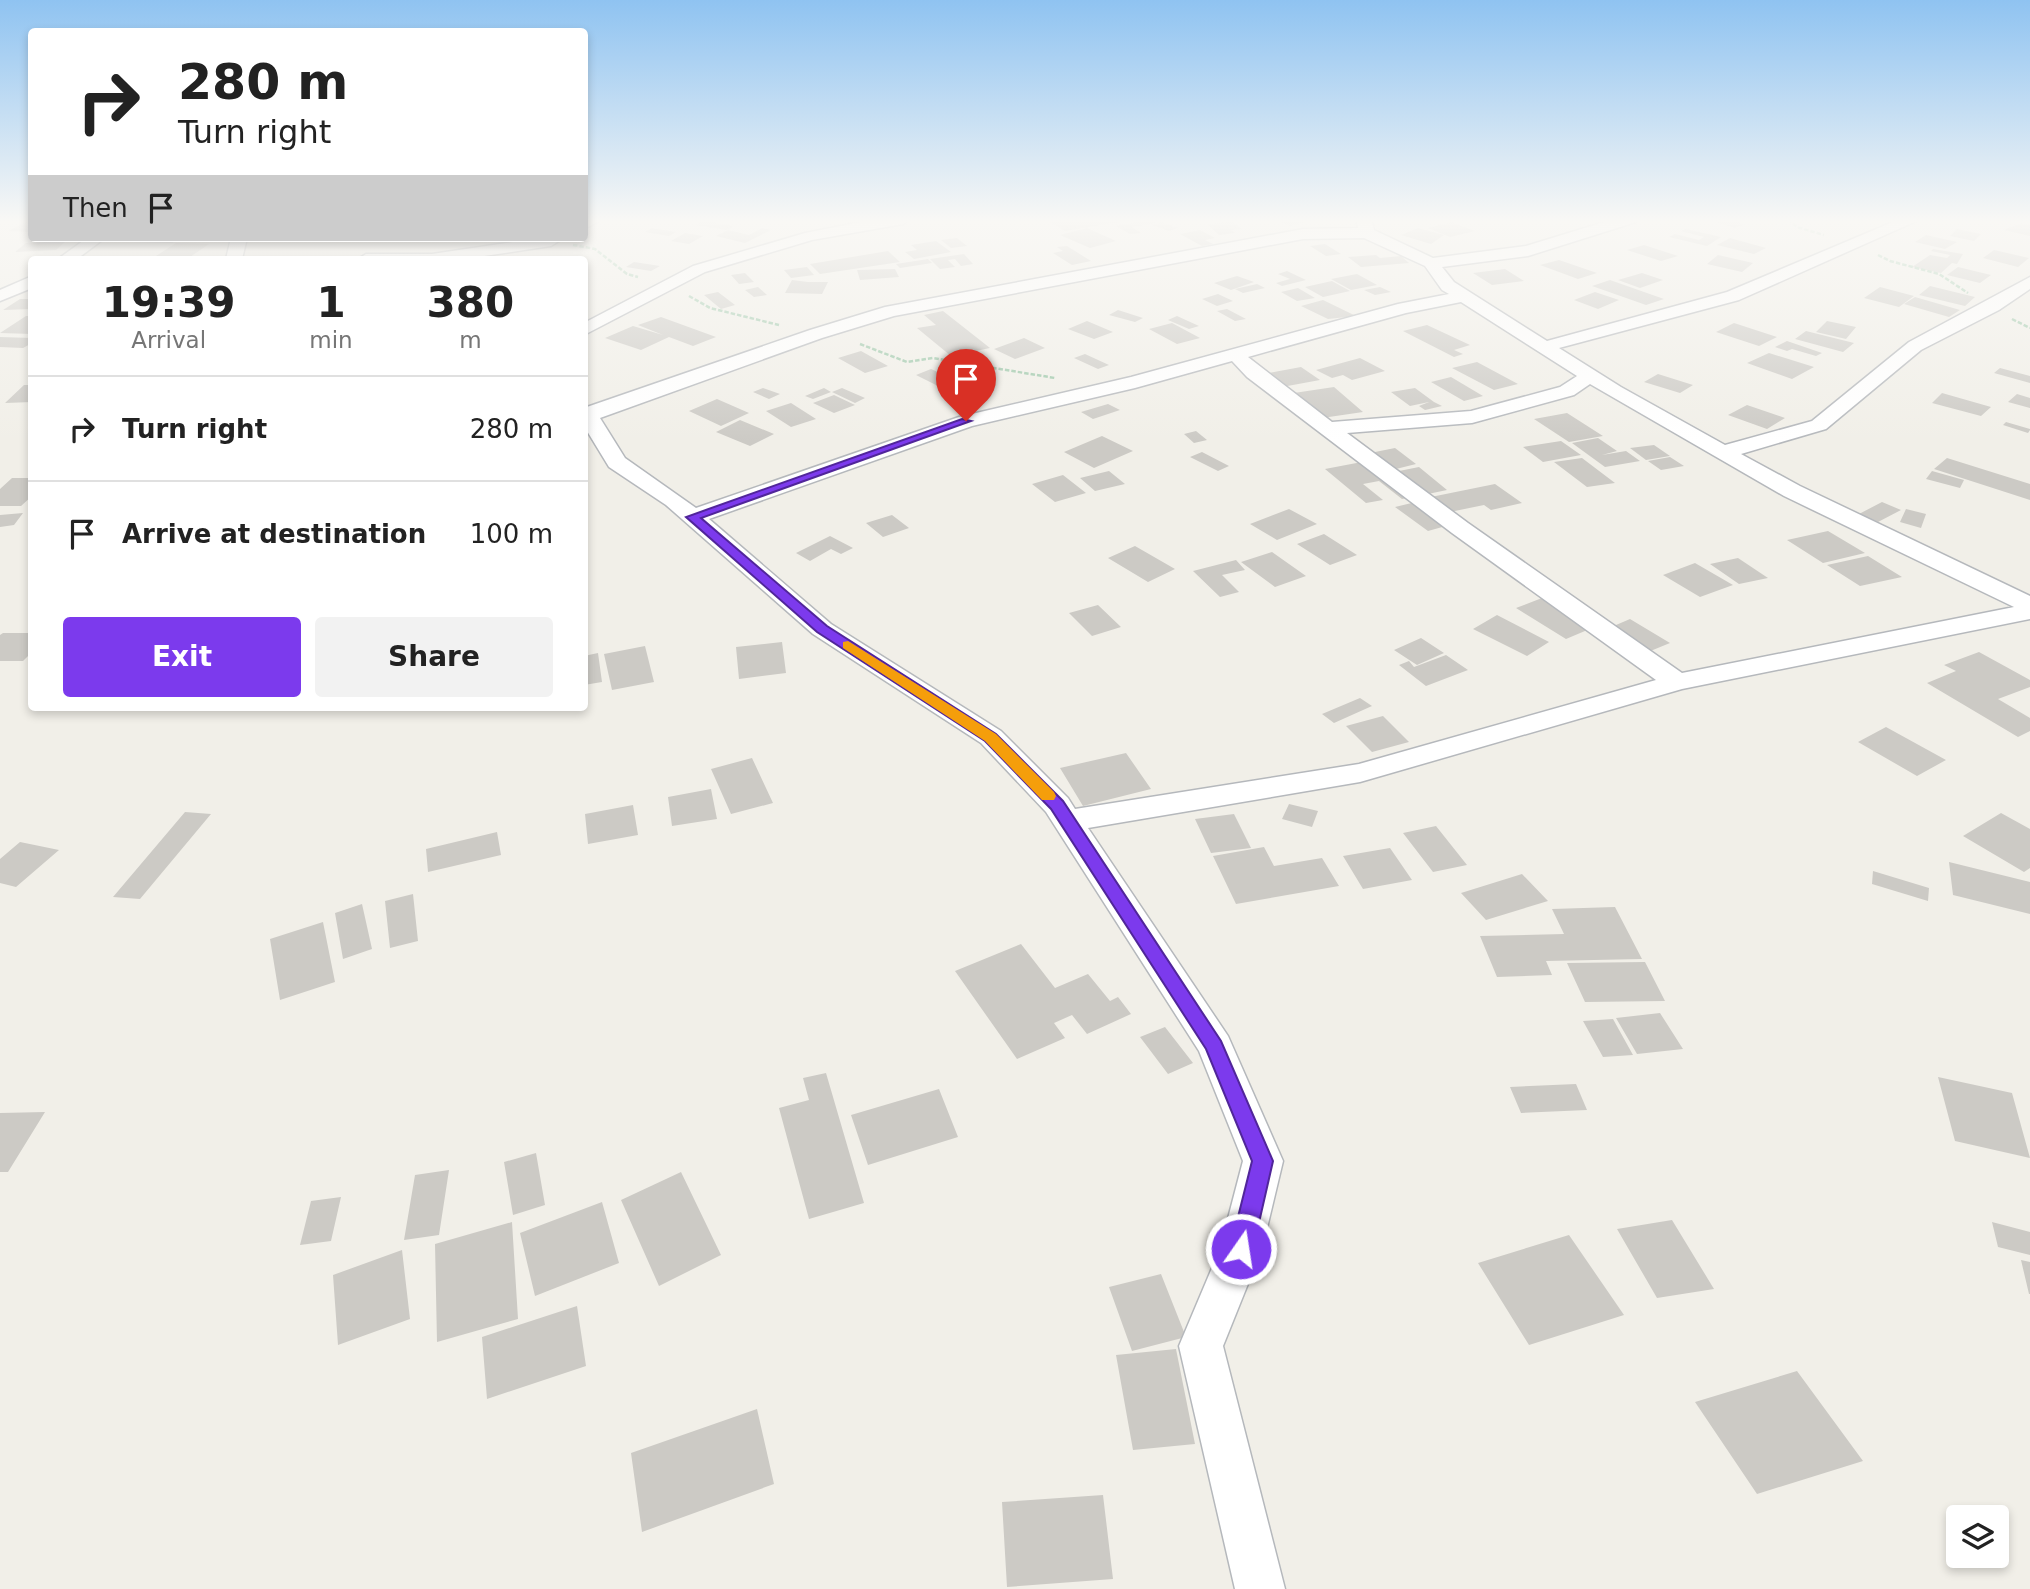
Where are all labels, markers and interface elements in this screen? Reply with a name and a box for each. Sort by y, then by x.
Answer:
text: 280 m [178,54,348,111]
icon: right [63,56,154,147]
text: Turn right [178,113,331,151]
icon: arrive [142,189,180,227]
text: Then [63,193,128,223]
text: 19:39 [102,278,236,327]
text: 1 [316,278,346,327]
text: 380 [427,278,514,327]
text: Arrival [131,327,206,353]
text: min [309,327,353,353]
text: m [459,327,482,353]
pin [936,349,996,421]
icon: arrive [947,360,985,398]
icon: right [63,410,101,448]
text: Turn right [122,414,267,444]
text: 280 m [470,414,553,444]
icon: arrive [63,515,101,553]
text: Arrive at destination [122,519,426,549]
text: 100 m [470,519,553,549]
button: Exit [63,617,301,697]
button: Share [315,617,553,697]
position arrow [1204,1212,1278,1286]
map controls [1946,1505,2009,1568]
button: layers [1946,1505,2009,1568]

